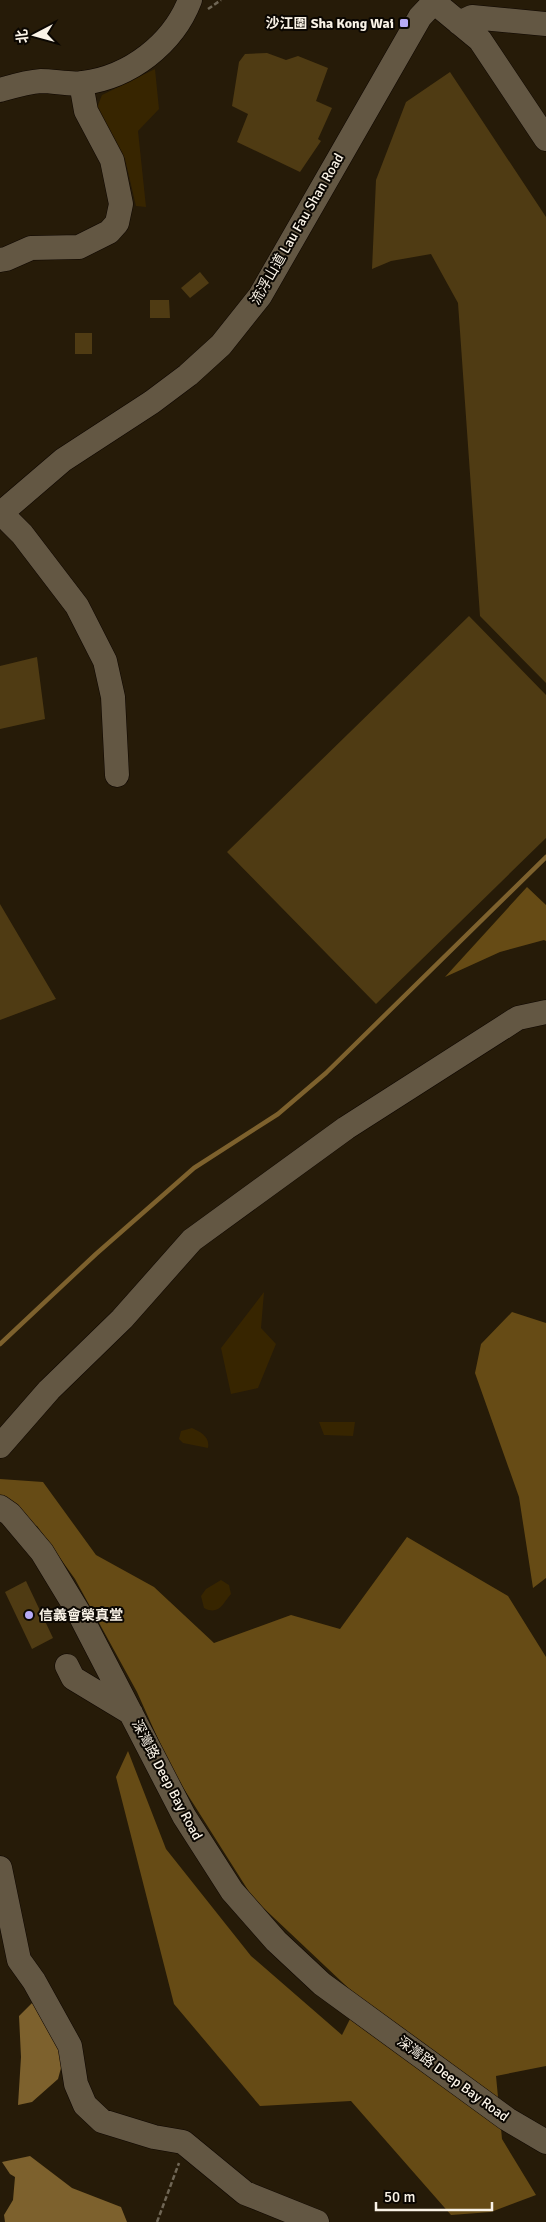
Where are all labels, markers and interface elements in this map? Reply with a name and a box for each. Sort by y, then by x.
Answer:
north arrow [10,10,60,60]
place label: 沙江圍 Sha Kong Wai [266,15,394,32]
marker: 沙江圍 Sha Kong Wai [398,17,410,29]
text: 北 [13,28,32,44]
street label: 流浮山道 Lau Fau Shan Road [247,150,347,308]
place label: 信義會榮真堂 [39,1607,123,1624]
marker: 信義會榮真堂 [23,1609,35,1621]
street label: 深灣路 Deep Bay Road [128,1717,206,1843]
street label: 深灣路 Deep Bay Road [394,2033,512,2125]
scale bar [376,2180,492,2212]
text: 50 m [384,2188,415,2206]

